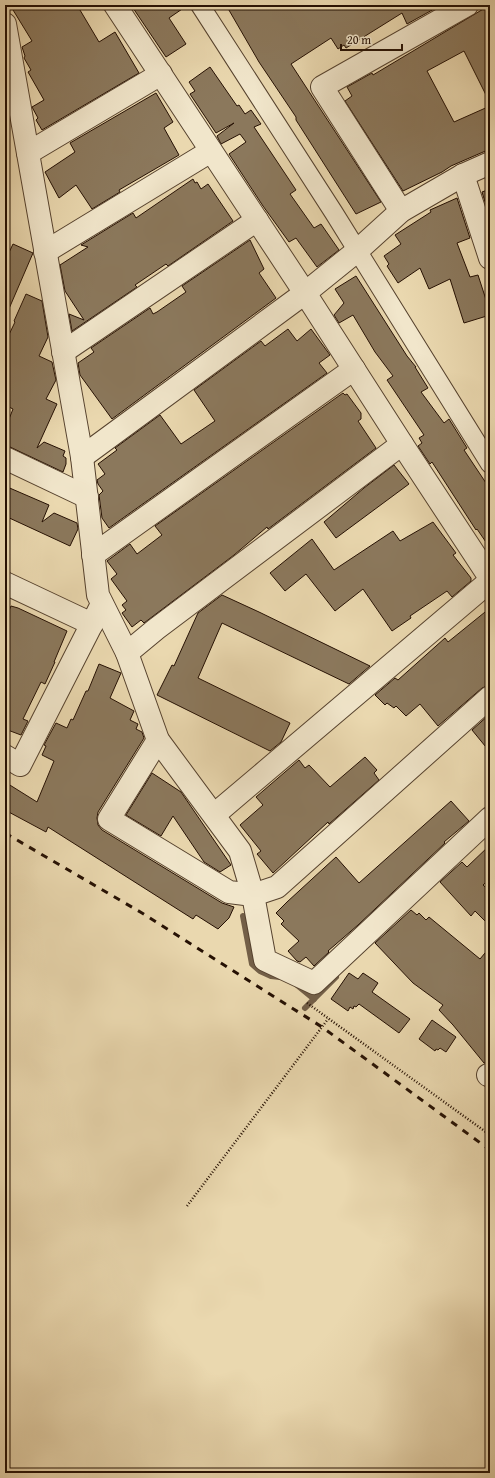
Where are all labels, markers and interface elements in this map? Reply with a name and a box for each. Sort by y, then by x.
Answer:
scale bar [341,26,402,52]
text: 20 m [347,31,371,48]

